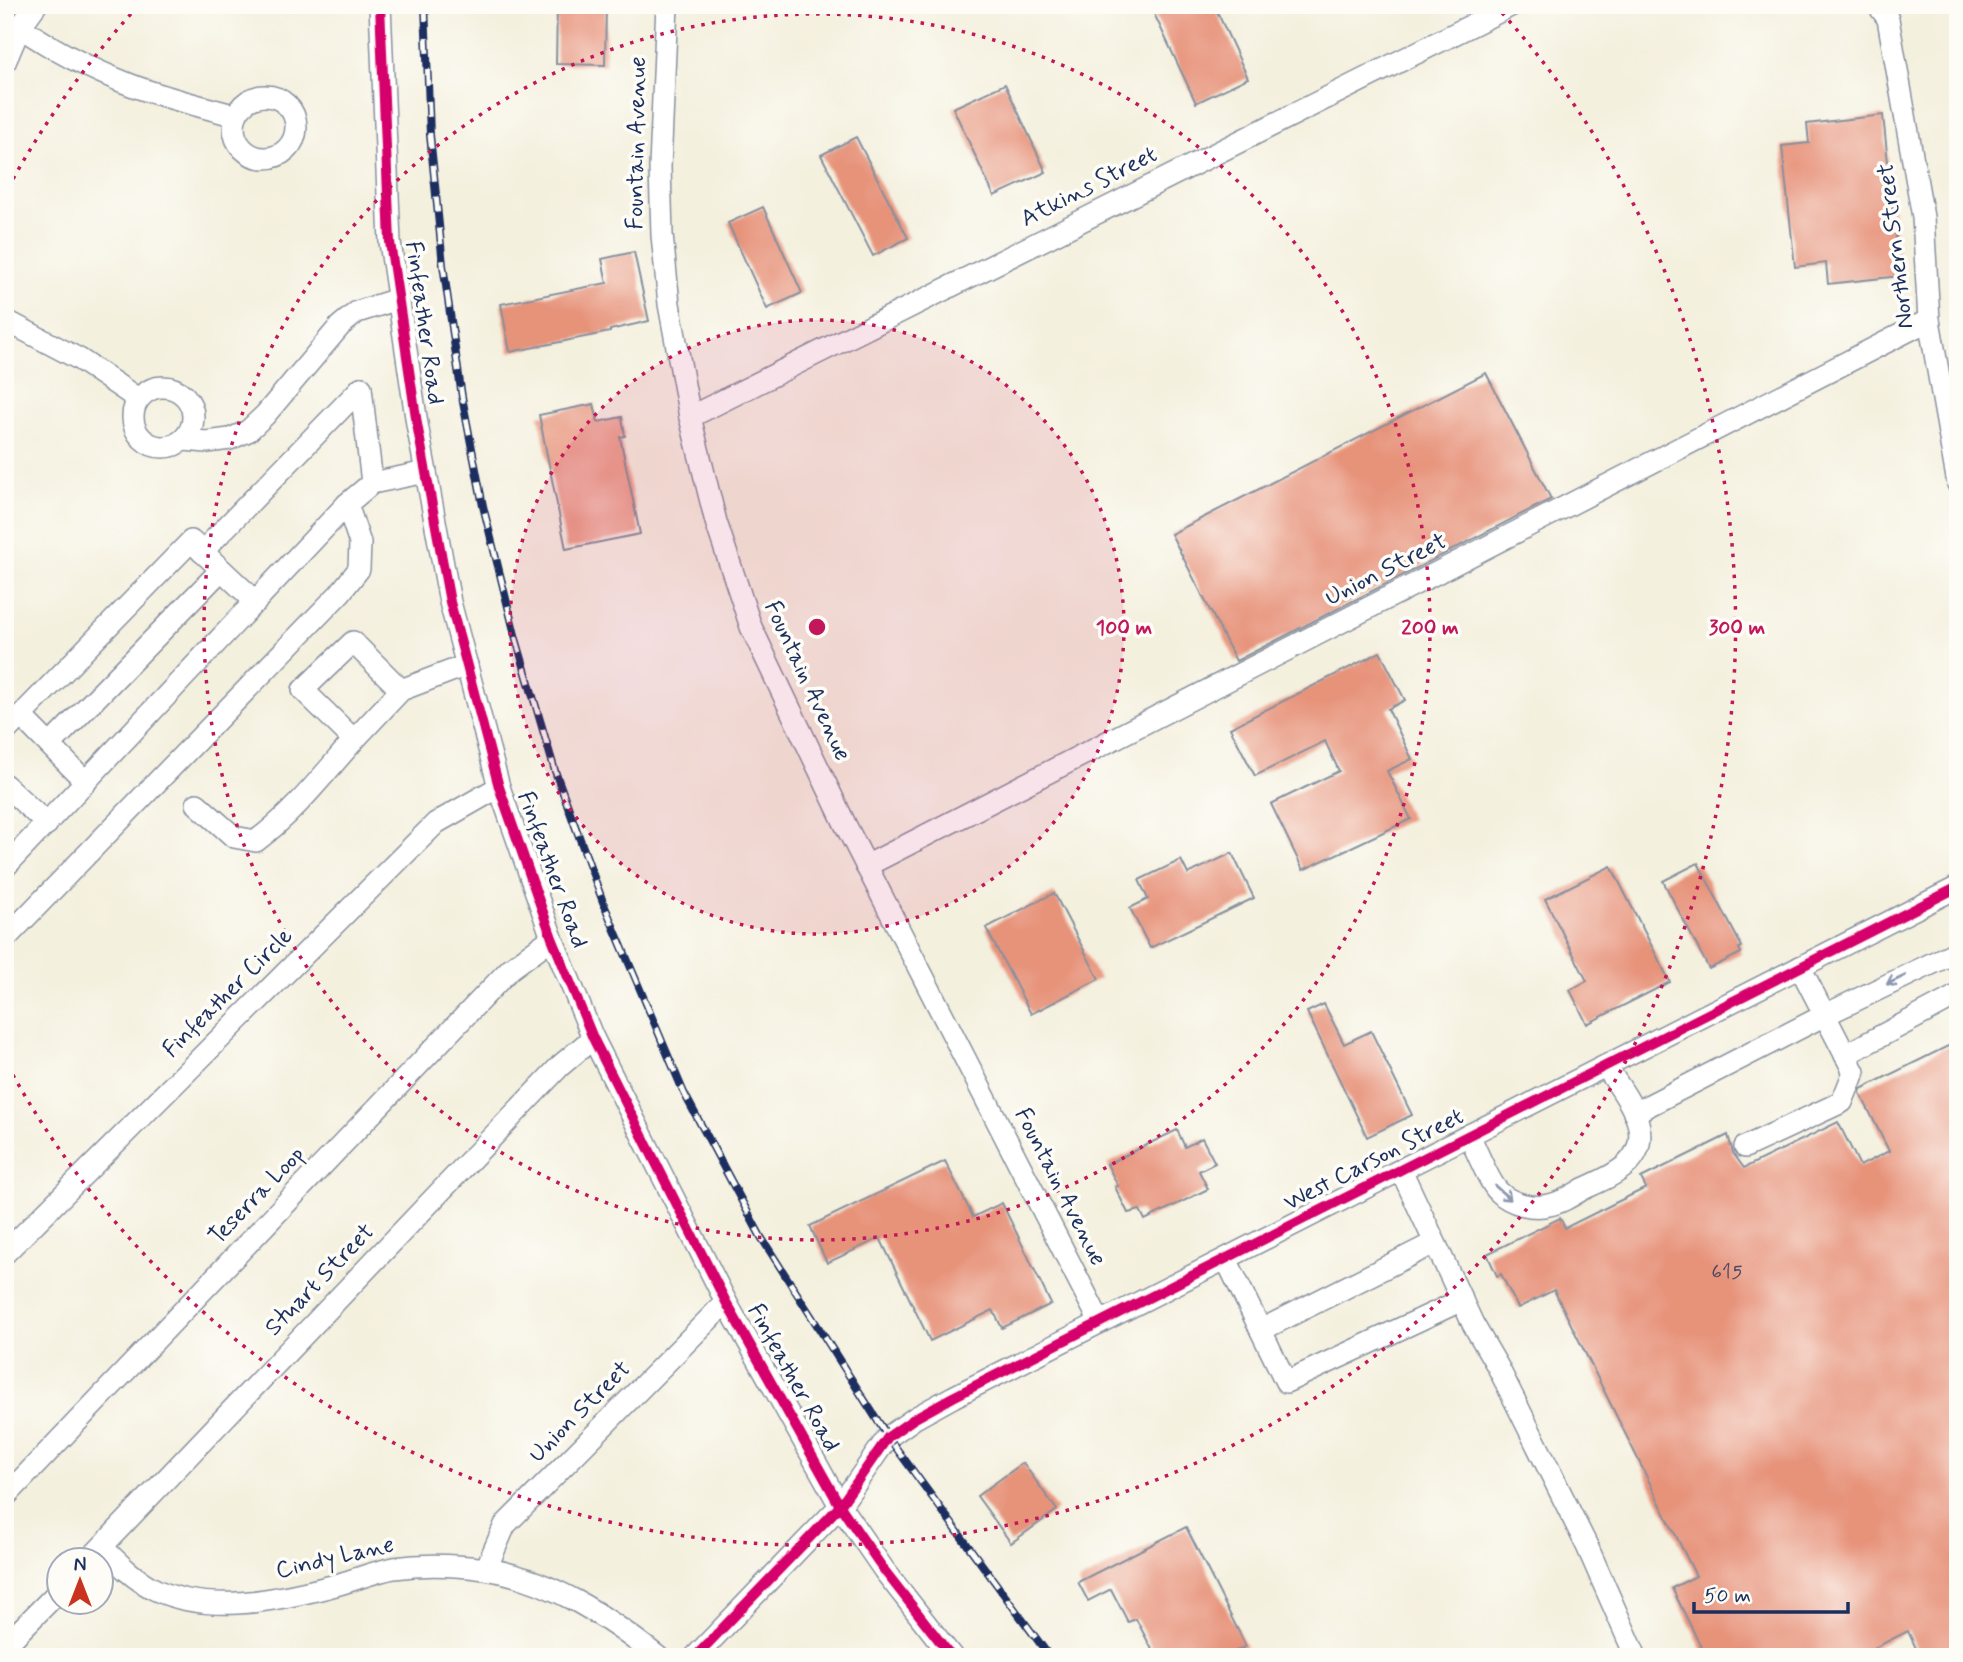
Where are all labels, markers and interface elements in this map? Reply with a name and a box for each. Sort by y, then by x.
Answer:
street label: Fountain Avenue [620,56,654,230]
street label: Atkins Street [1015,139,1163,235]
street label: Northern Street [1870,161,1922,331]
street label: Finfeather Road [397,239,451,407]
street label: Union Street [1320,526,1452,614]
street label: Fountain Avenue [756,596,858,766]
text: 100 m [1096,614,1152,642]
text: 200 m [1401,614,1459,642]
text: 300 m [1709,614,1766,642]
centre of rings [805,615,829,639]
street label: Finfeather Road [509,787,595,953]
street label: Finfeather Circle [156,921,300,1065]
one-way arrow [1886,974,1907,988]
street label: West Carson Street [1279,1101,1469,1219]
street label: Fountain Avenue [1007,1103,1113,1271]
street label: Teserra Loop [202,1140,312,1252]
one-way arrow [1494,1185,1512,1201]
street label: Stuart Street [258,1217,382,1343]
house number: 615 [1711,1258,1743,1286]
street label: Finfeather Road [740,1298,846,1458]
street label: Union Street [522,1354,638,1470]
street label: Cindy Lane [273,1529,397,1587]
north arrow [46,1546,116,1616]
text: N [74,1553,86,1578]
scale bar [1694,1571,1848,1615]
text: 50 m [1704,1582,1751,1610]

